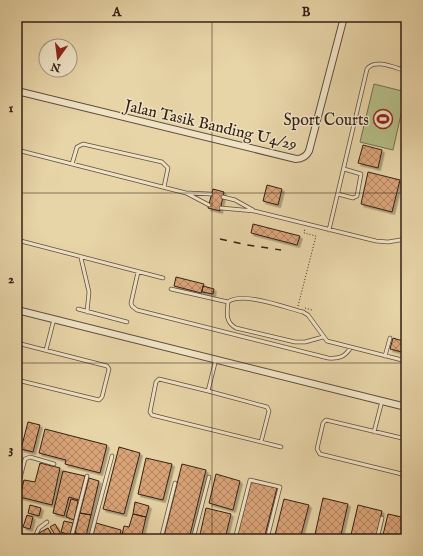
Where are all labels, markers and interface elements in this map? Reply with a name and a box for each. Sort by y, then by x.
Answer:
text: A [112,4,123,21]
text: B [302,4,311,21]
north arrow [38,38,78,78]
text: N [49,59,63,75]
street label: Jalan Tasik Banding U4/29 [120,96,299,156]
text: 1 [9,100,14,117]
sports icon: Sport Courts [372,108,394,130]
place label: Sport Courts [283,111,369,131]
text: 2 [8,271,14,288]
text: 3 [9,441,14,458]

